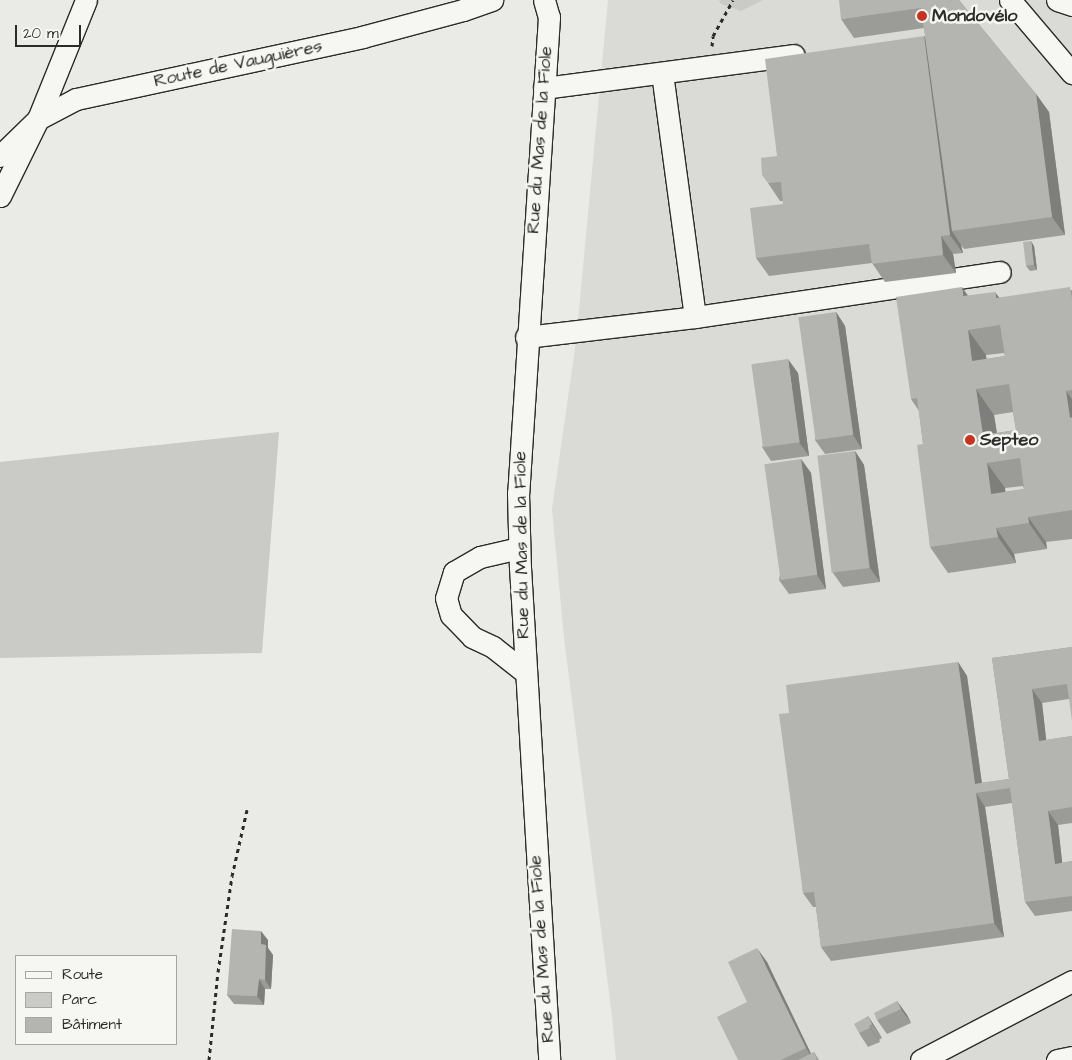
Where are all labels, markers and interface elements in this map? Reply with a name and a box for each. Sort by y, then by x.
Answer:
place label: Mondovélo [932,5,1017,27]
marker: Mondovélo [916,10,928,22]
scale bar [18,15,84,47]
text: 20 m [23,23,59,44]
street label: Route de Vauguières [152,36,324,92]
street label: Rue du Mas de la Fiole [523,45,557,235]
place label: Septeo [980,429,1038,451]
marker: Septeo [964,434,976,446]
street label: Rue du Mas de la Fiole [510,451,534,639]
street label: Rue du Mas de la Fiole [525,854,559,1044]
legend [15,955,178,1045]
text: Route [62,964,103,985]
text: Parc [62,989,97,1010]
text: Bâtiment [62,1014,122,1035]

